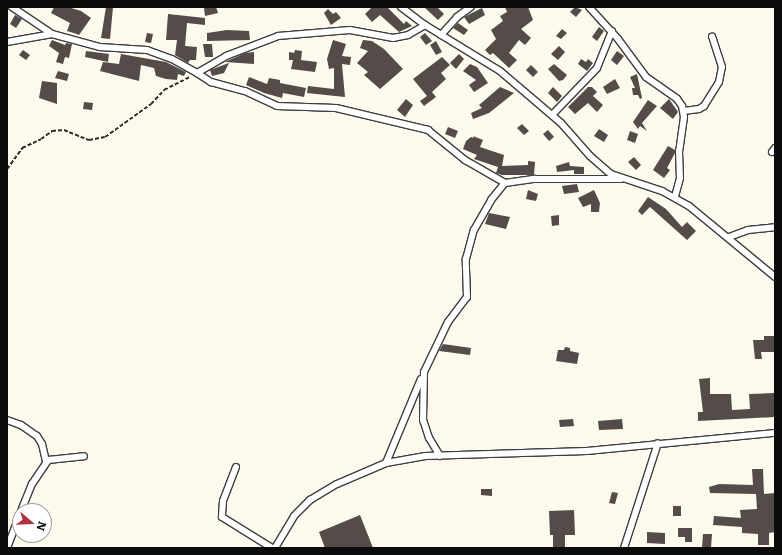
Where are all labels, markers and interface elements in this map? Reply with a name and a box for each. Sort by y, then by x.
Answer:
north arrow [12,503,52,543]
text: N [33,520,51,534]

